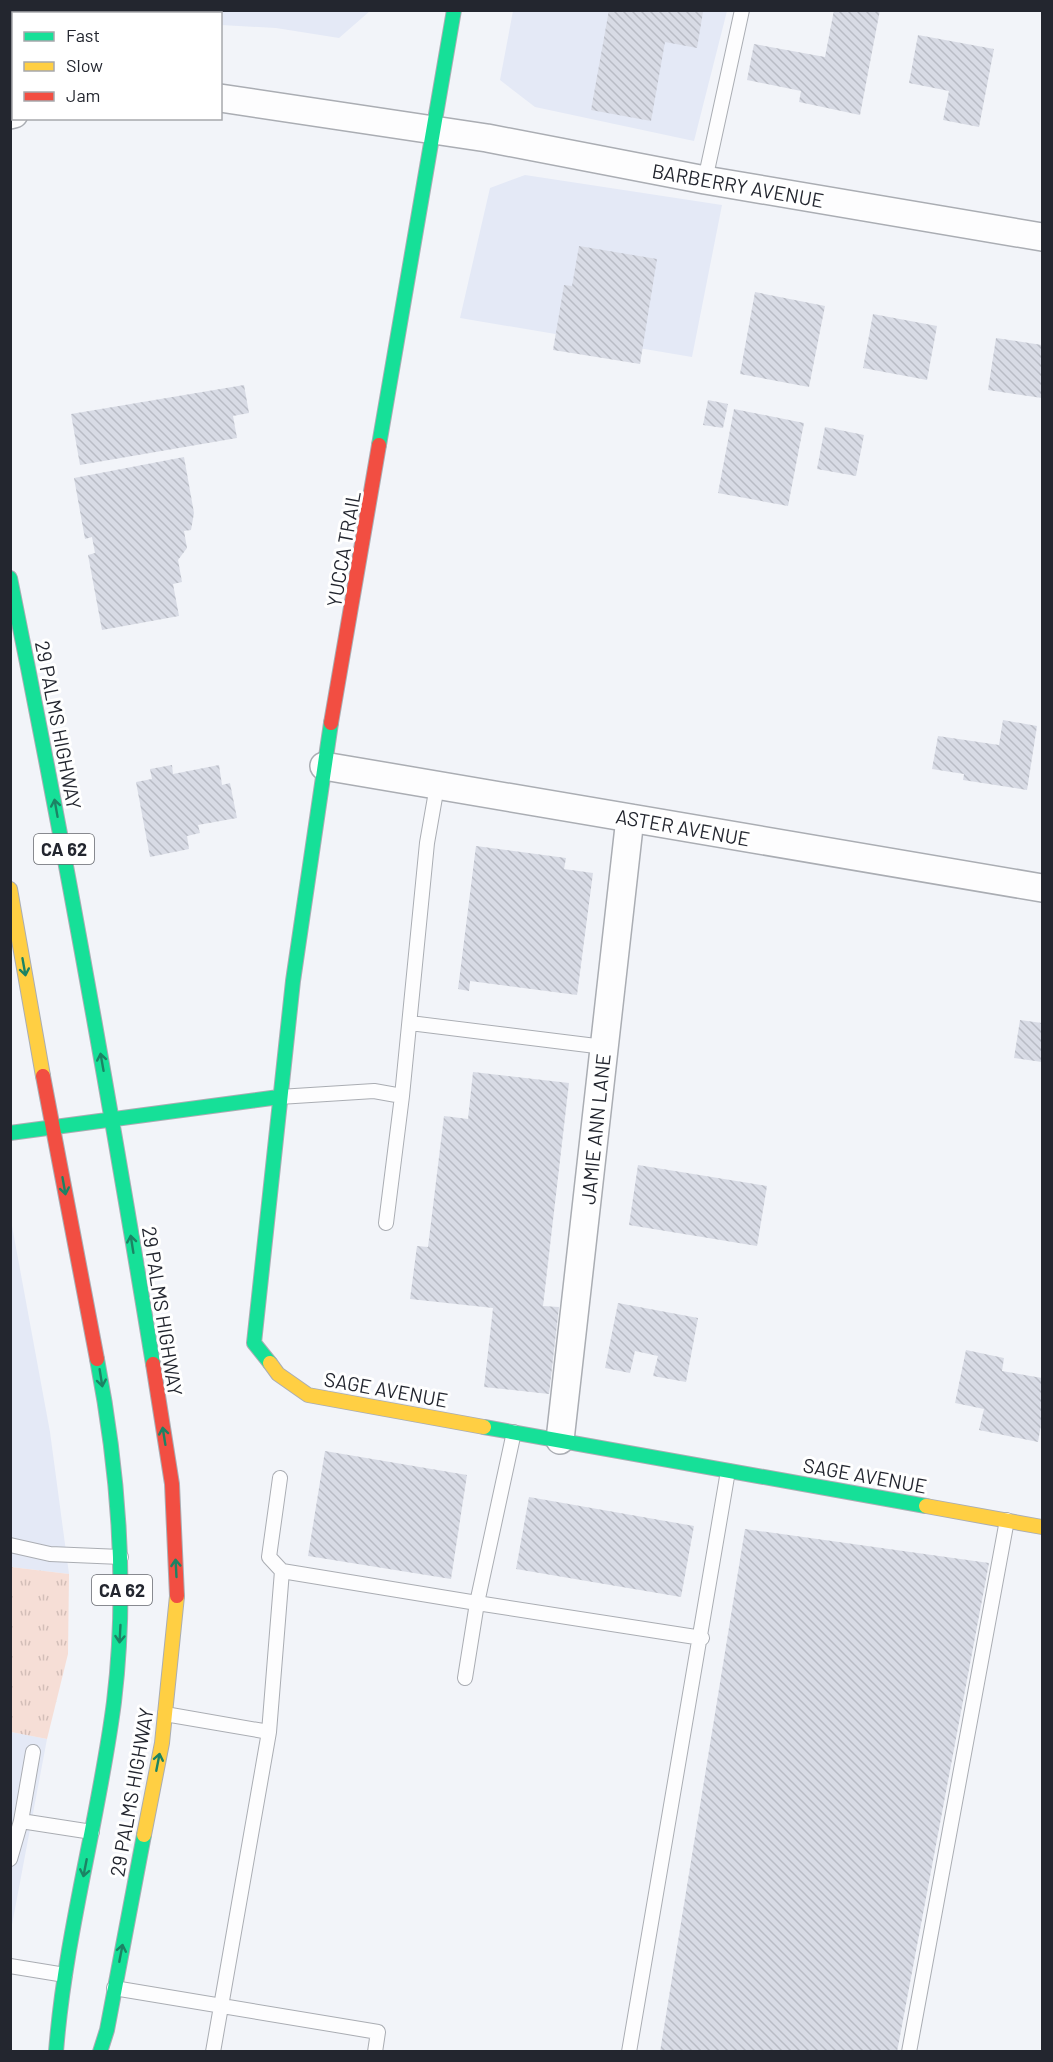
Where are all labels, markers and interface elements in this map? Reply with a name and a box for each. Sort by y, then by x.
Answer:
legend [12,12,222,120]
text: Fast [66,24,100,46]
text: Slow [66,54,103,76]
text: Jam [66,84,100,106]
street label: BARBERRY AVENUE [650,158,826,212]
street label: YUCCA TRAIL [321,489,365,609]
street label: 29 PALMS HIGHWAY [31,639,87,811]
one-way arrow [51,799,62,819]
street label: ASTER AVENUE [614,803,752,851]
road number: CA 62 [34,834,94,864]
one-way arrow [19,957,30,976]
street label: JAMIE ANN LANE [575,1052,615,1206]
one-way arrow [97,1053,108,1073]
one-way arrow [58,1176,69,1196]
street label: 29 PALMS HIGHWAY [138,1225,188,1397]
one-way arrow [127,1234,138,1254]
street label: SAGE AVENUE [322,1366,450,1412]
one-way arrow [96,1367,107,1387]
one-way arrow [158,1427,169,1447]
street label: SAGE AVENUE [801,1452,929,1498]
one-way arrow [170,1559,181,1579]
road number: CA 62 [92,1575,152,1605]
one-way arrow [114,1624,126,1644]
street label: 29 PALMS HIGHWAY [104,1706,158,1878]
one-way arrow [153,1753,164,1772]
one-way arrow [80,1858,91,1878]
one-way arrow [116,1944,127,1964]

